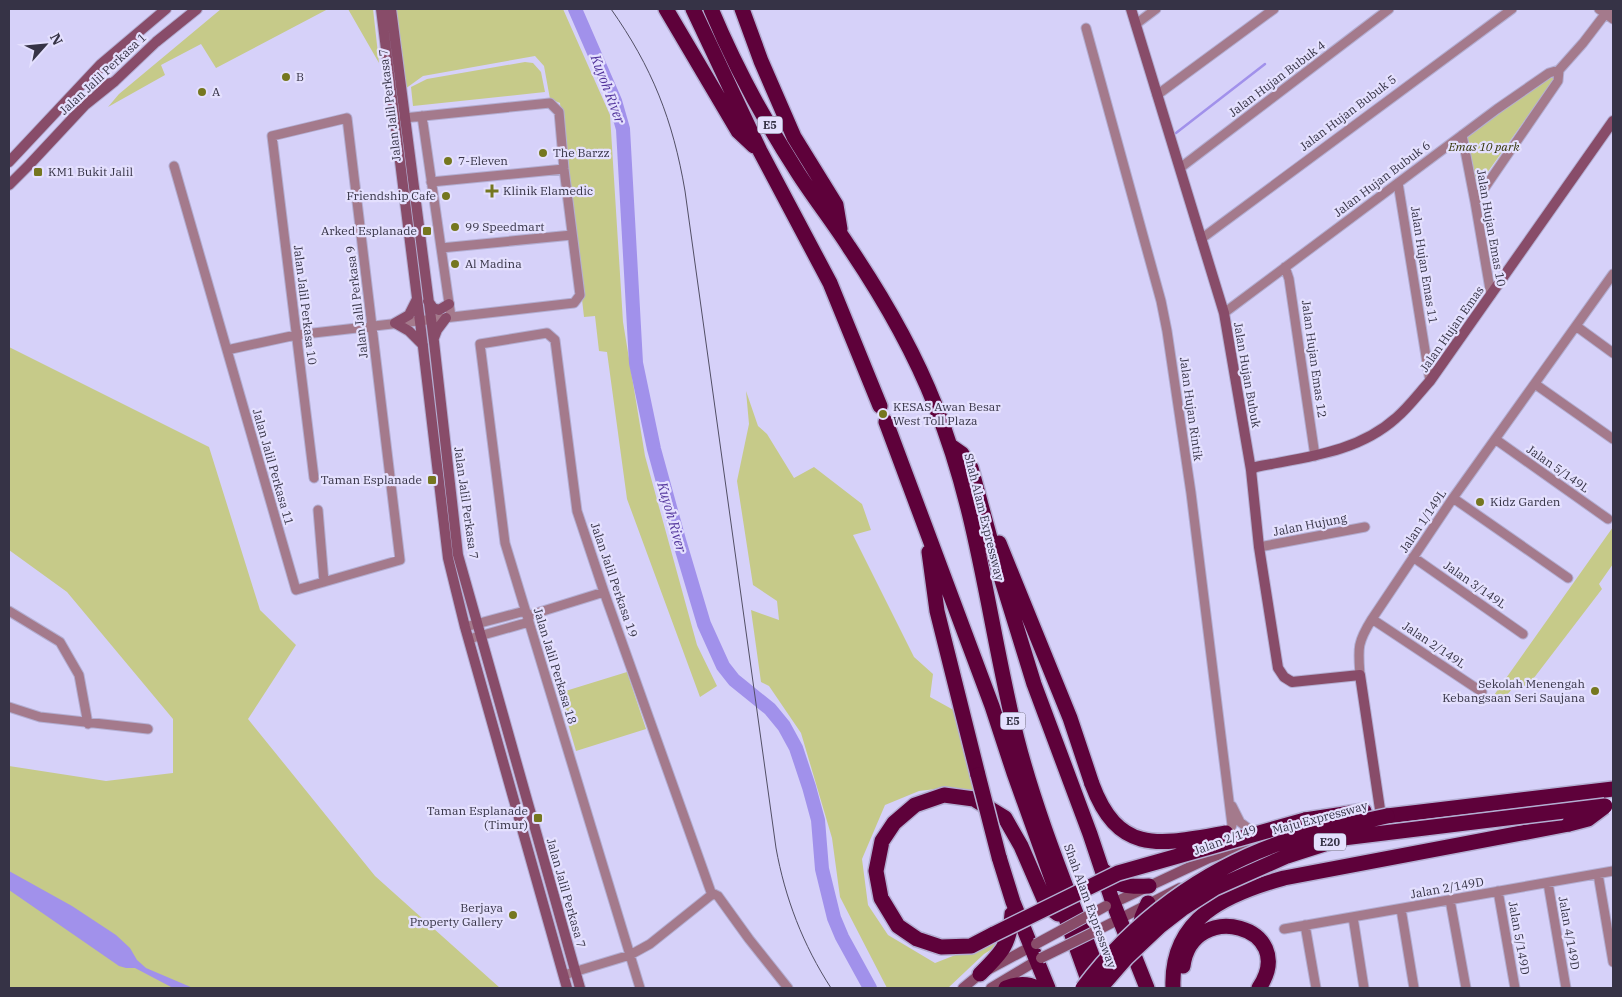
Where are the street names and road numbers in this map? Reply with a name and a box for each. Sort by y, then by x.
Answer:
street label: Jalan Jalil Perkasa 1 [56,30,149,118]
street label: Jalan Hujan Bubuk 4 [1225,37,1328,120]
street label: Jalan Jalil Perkasa 7 [375,48,404,162]
street label: Jalan Hujan Bubuk 5 [1296,71,1399,154]
road number: E5 [758,116,782,134]
street label: Jalan Hujan Bubuk 6 [1330,137,1433,220]
street label: Jalan Hujan Emas 10 [1474,168,1509,288]
street label: Jalan Hujan Emas 11 [1408,205,1441,325]
street label: Jalan Jalil Perkasa 10 [291,244,320,366]
street label: Jalan Jalil Perkasa 9 [342,245,371,359]
street label: Jalan Hujan Emas [1416,283,1487,375]
street label: Jalan Hujan Emas 12 [1299,299,1330,419]
street label: Jalan Hujan Bubuk [1231,321,1264,429]
street label: Jalan Hujan Rintik [1177,356,1206,462]
street label: Jalan Jalil Perkasa 11 [250,407,297,527]
street label: Jalan 5/149L [1524,442,1592,496]
street label: Jalan Jalil Perkasa 7 [451,446,482,560]
street label: Shah Alam Expressway [961,451,1008,583]
street label: Jalan 1/149L [1396,486,1449,555]
street label: Jalan Hujung [1272,510,1348,539]
street label: Jalan Jalil Perkasa 19 [588,520,641,639]
street label: Jalan 3/149L [1441,558,1509,612]
street label: Jalan Jalil Perkasa 18 [531,606,580,726]
street label: Jalan 2/149L [1400,618,1469,671]
road number: E5 [1000,712,1026,729]
street label: Maju Expressway [1271,797,1370,837]
street label: Jalan 2/149 [1191,821,1258,858]
road number: E20 [1314,834,1346,850]
street label: Jalan Jalil Perkasa 7 [544,836,589,949]
street label: Shah Alam Expressway [1061,842,1120,971]
street label: Jalan 2/149D [1409,874,1485,901]
street label: Jalan 4/149D [1556,895,1583,971]
street label: Jalan 5/149D [1506,900,1533,976]

